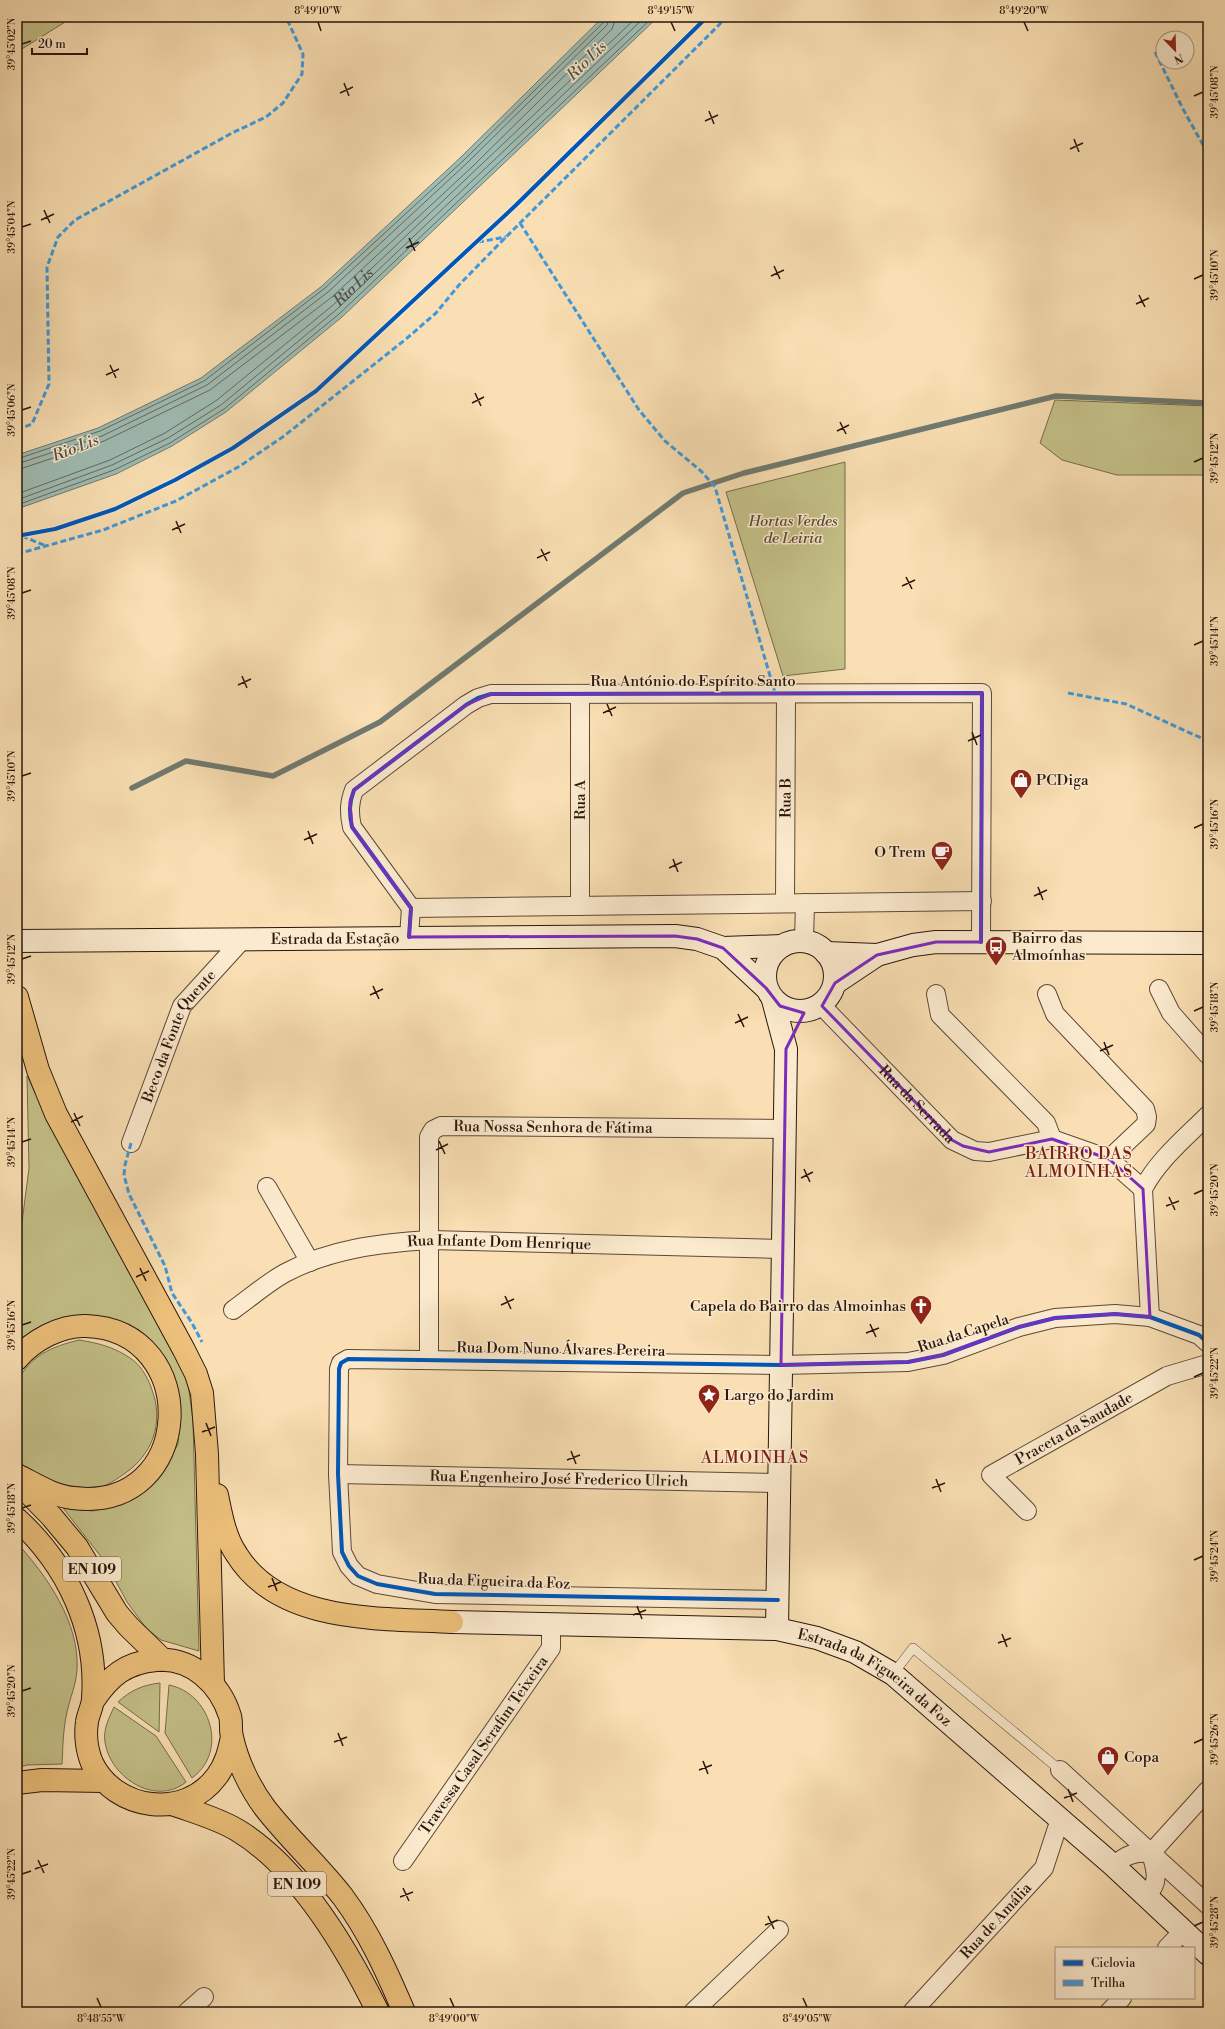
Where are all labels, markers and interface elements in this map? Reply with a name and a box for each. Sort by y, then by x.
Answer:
text: 8°49'10"W [294,5,343,17]
text: 8°49'15"W [648,5,695,17]
text: 8°49'20"W [999,5,1050,17]
text: 39°45'02"N [6,17,18,70]
scale bar [32,30,87,56]
north arrow [1155,30,1195,70]
text: 20 m [38,37,66,52]
water label: Rio Lis [562,37,611,85]
text: N [1172,50,1185,67]
text: 39°45'08"N [1209,65,1221,119]
text: 39°45'04"N [6,200,18,253]
text: 39°45'10"N [1209,249,1221,300]
water label: Rio Lis [328,263,378,312]
text: 39°45'06"N [6,383,18,437]
water label: Rio Lis [48,430,102,466]
text: 39°45'12"N [1209,432,1221,483]
park label: Hortas Verdes de Leiria [747,512,838,548]
text: 39°45'08"N [6,566,18,620]
text: 39°45'14"N [1209,615,1221,666]
street label: Rua António do Espírito Santo [590,672,796,691]
text: 39°45'10"N [6,750,18,801]
shop icon: PCDiga [1008,767,1034,800]
place label: PCDiga [1036,771,1089,790]
street label: Rua B [776,778,796,818]
street label: Rua A [571,779,590,820]
text: 39°45'16"N [1209,798,1221,849]
cafe icon: O Trem [929,839,955,872]
place label: O Trem [874,843,926,862]
street label: Estrada da Estação [271,929,399,949]
place label: Bairro das Almoínhas [1011,929,1085,965]
text: 39°45'12"N [6,933,18,984]
bus stop icon: Bairro das Almoínhas [983,934,1009,967]
street label: Beco da Fonte Quente [138,966,220,1106]
text: 39°45'18"N [1209,981,1221,1032]
street label: Rua da Serrada [874,1061,959,1148]
text: 39°45'14"N [6,1116,18,1167]
street label: Rua Nossa Senhora de Fátima [453,1117,653,1138]
district label: BAIRRO DAS ALMOINHAS [1024,1144,1133,1182]
text: 39°45'20"N [1209,1163,1221,1216]
street label: Rua Infante Dom Henrique [407,1231,592,1254]
church icon: Capela do Bairro das Almoinhas [908,1293,934,1326]
place label: Capela do Bairro das Almoinhas [690,1297,906,1316]
text: 39°45'16"N [6,1299,18,1350]
street label: Rua da Capela [915,1310,1012,1357]
street label: Rua Dom Nuno Álvares Pereira [456,1337,666,1361]
text: 39°45'22"N [1209,1347,1221,1399]
place icon: Largo do Jardim [696,1382,722,1415]
place label: Largo do Jardim [724,1386,834,1405]
street label: Praceta da Saudade [1012,1388,1136,1469]
district label: ALMOINHAS [700,1448,809,1468]
street label: Rua Engenheiro José Frederico Ulrich [429,1467,689,1491]
text: 39°45'18"N [6,1482,18,1533]
text: 39°45'24"N [1209,1529,1221,1582]
road number: EN 109 [63,1557,121,1581]
street label: Rua da Figueira da Foz [417,1569,571,1594]
street label: Estrada da Figueira da Foz [796,1625,956,1731]
street label: Travessa Casal Serafim Teixeira [415,1652,553,1839]
text: 39°45'20"N [6,1664,18,1717]
text: 39°45'26"N [1209,1712,1221,1765]
shop icon: Copa [1095,1744,1121,1777]
place label: Copa [1124,1748,1159,1767]
text: 39°45'22"N [6,1848,18,1900]
road number: EN 109 [268,1872,326,1896]
street label: Rua de Amália [956,1879,1036,1963]
text: 39°45'28"N [1209,1895,1221,1948]
legend [1055,1947,1195,1999]
text: Ciclovia [1091,1956,1136,1971]
text: Trilha [1091,1976,1126,1991]
text: 8°48'55"W [77,2013,126,2025]
text: 8°49'00"W [429,2013,480,2025]
text: 8°49'05"W [782,2013,833,2025]

